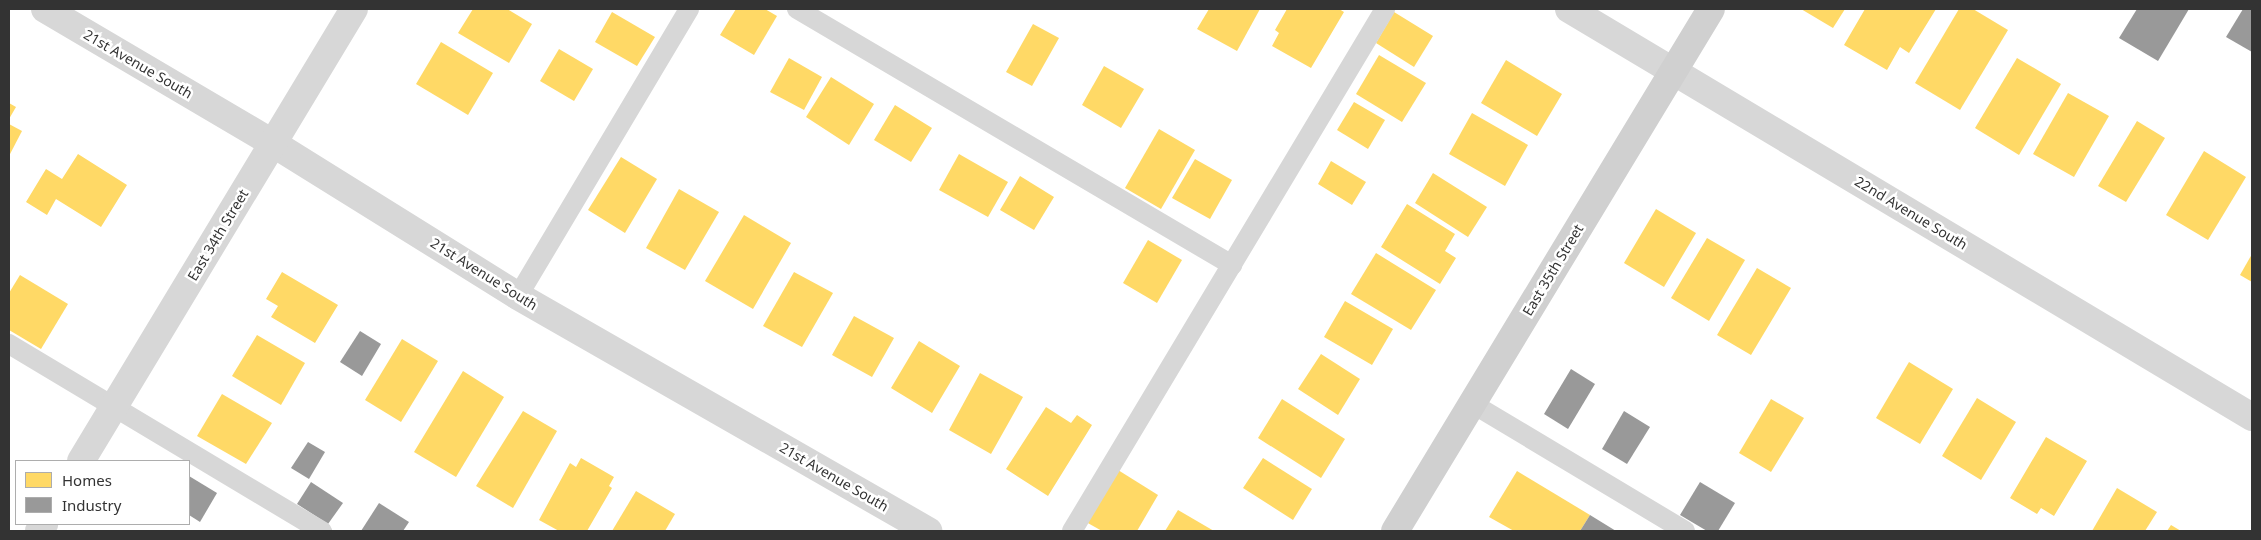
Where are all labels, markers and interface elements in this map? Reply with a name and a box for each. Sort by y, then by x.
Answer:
street label: 21st Avenue South [81,26,195,102]
street label: 22nd Avenue South [1852,173,1970,253]
street label: East 34th Street [184,186,252,284]
street label: East 35th Street [1519,221,1587,319]
street label: 21st Avenue South [428,234,540,314]
street label: 21st Avenue South [777,439,891,515]
legend [15,460,190,525]
text: Homes [62,470,112,490]
text: Industry [62,495,121,515]

